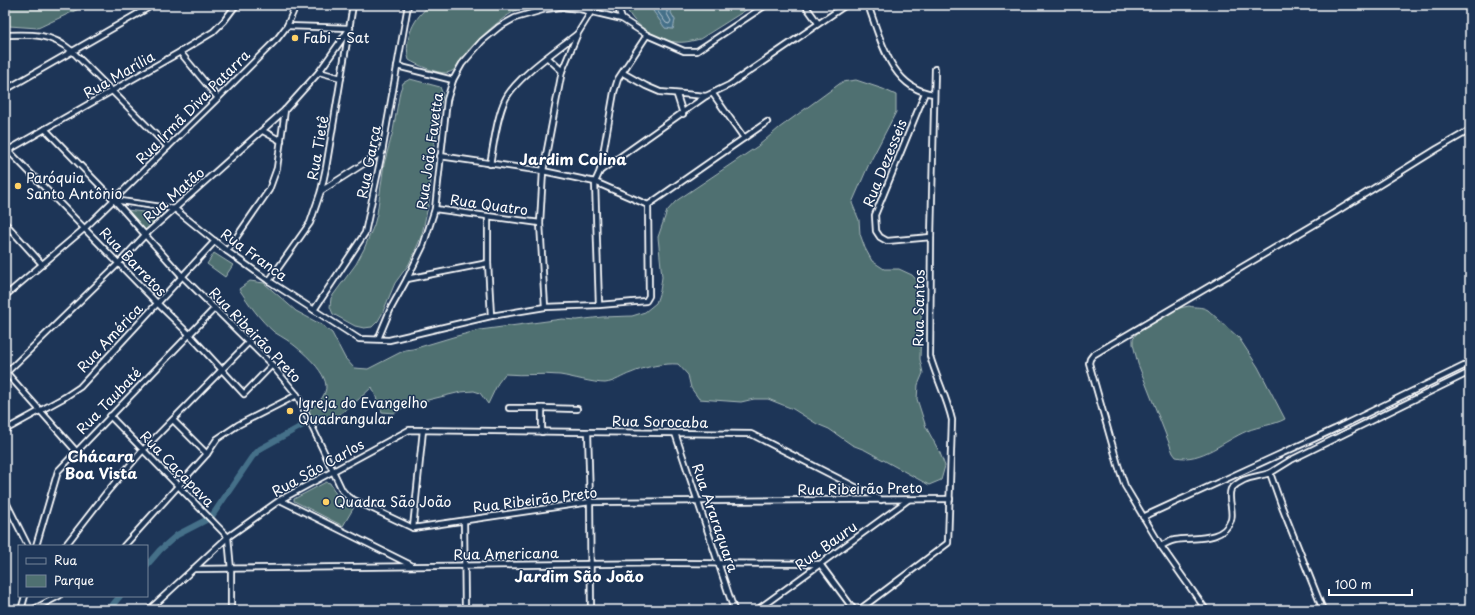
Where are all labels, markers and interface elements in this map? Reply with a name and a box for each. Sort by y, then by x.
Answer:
place label: Fabi - Sat [303,27,369,48]
marker: Fabi - Sat [290,33,300,43]
street label: Rua Marília [79,45,159,103]
street label: Rua Irmã Diva Patarra [131,45,255,169]
street label: Rua João Favetta [411,91,448,211]
street label: Rua Tietê [302,114,334,182]
street label: Rua Dezesseis [857,116,912,210]
street label: Rua Garça [351,123,386,200]
district label: Jardim Colina [519,147,627,170]
street label: Rua Matão [138,162,209,227]
place label: Paróquia Santo Antônio [26,167,123,204]
marker: Paróquia Santo Antônio [13,181,23,191]
street label: Rua Quatro [449,189,530,220]
street label: Rua Barretos [95,222,172,301]
street label: Rua Franca [217,223,292,286]
street label: Rua Santos [907,269,930,347]
street label: Rua Ribeirão Preto [204,282,307,387]
street label: Rua América [72,298,148,377]
street label: Rua Taubaté [71,363,146,439]
place label: Igreja do Evangelho Quadrangular [298,392,428,429]
marker: Igreja do Evangelho Quadrangular [285,406,295,416]
street label: Rua Sorocaba [612,410,708,433]
street label: Rua Caçapava [135,426,219,512]
street label: Rua São Carlos [268,433,368,502]
district label: Chácara Boa Vista [65,444,137,484]
street label: Rua Araraquara [687,461,744,575]
street label: Rua Ribeirão Preto [797,477,923,500]
street label: Rua Ribeirão Preto [472,481,599,518]
place label: Quadra São João [334,491,452,512]
marker: Quadra São João [321,497,331,507]
street label: Rua Bauru [790,516,861,575]
street label: Rua Americana [453,542,559,565]
legend [18,545,148,597]
text: Rua [54,551,78,569]
district label: Jardim São João [514,564,644,587]
text: Parque [54,571,94,589]
scale bar [1329,571,1412,597]
text: 100 m [1335,575,1372,593]

